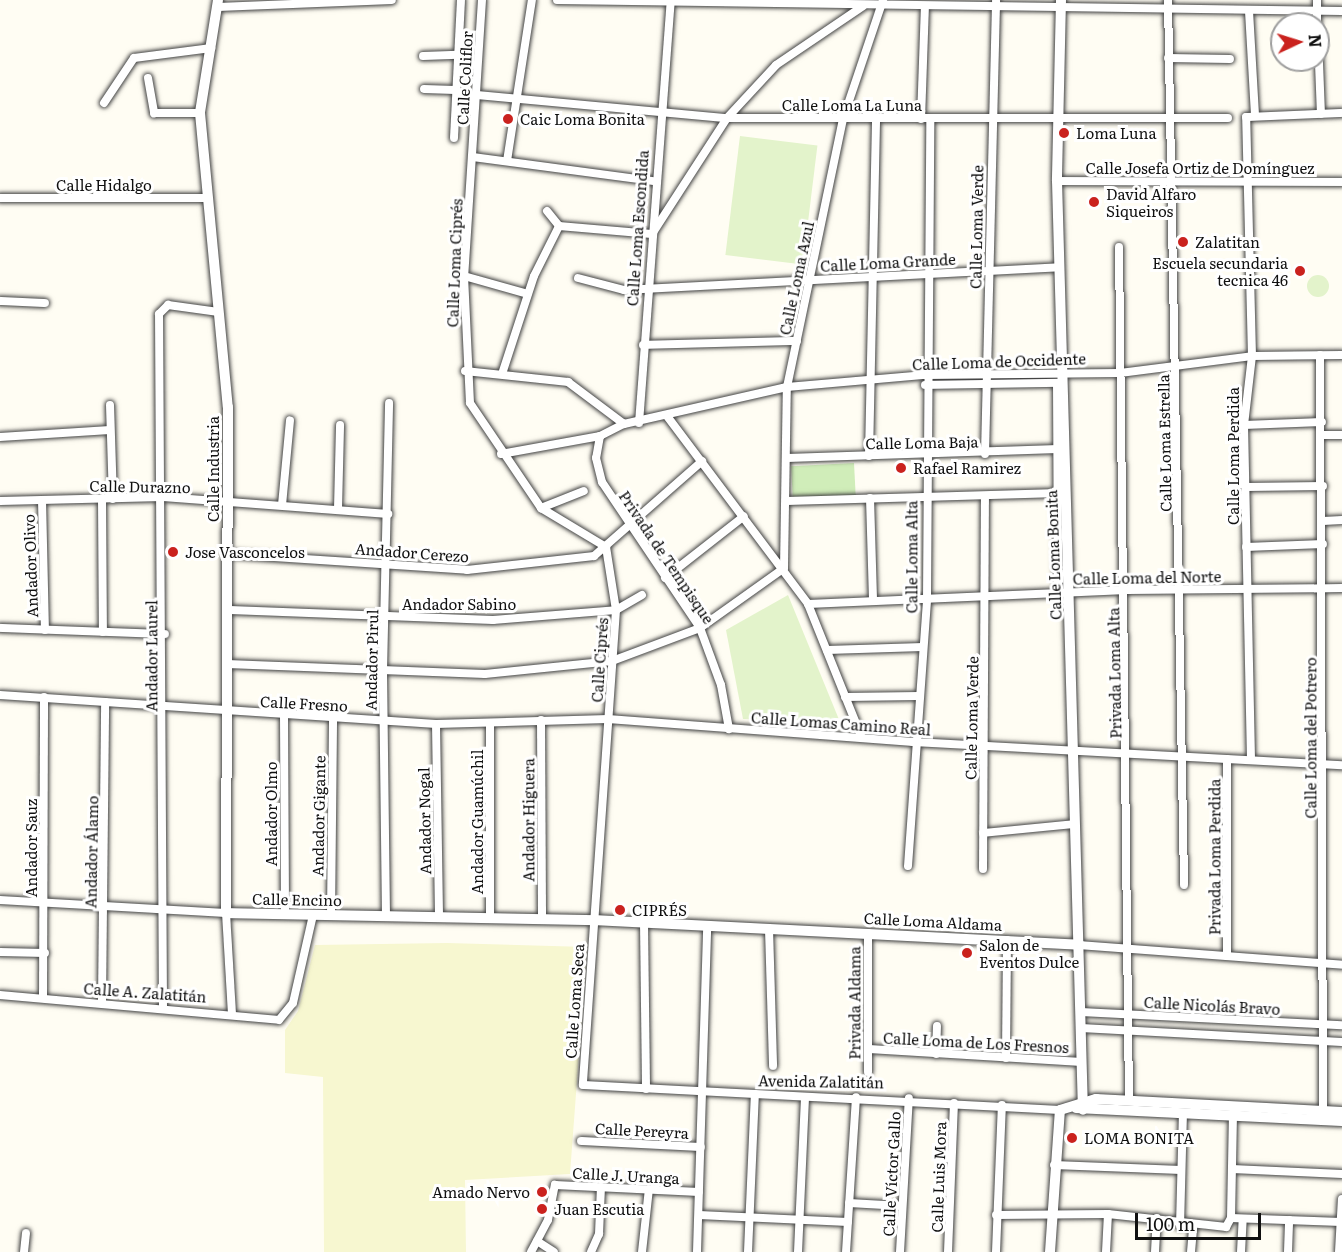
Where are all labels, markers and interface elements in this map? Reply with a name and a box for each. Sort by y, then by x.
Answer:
north arrow [1270,12,1330,72]
street label: Calle Coliflor [453,31,475,125]
text: N [1304,33,1328,48]
street label: Calle Loma La Luna [782,96,922,114]
place label: Caic Loma Bonita [520,110,645,128]
marker: Caic Loma Bonita [501,112,515,126]
place label: Loma Luna [1076,124,1157,142]
marker: Loma Luna [1057,126,1071,140]
street label: Calle Loma Escondida [623,149,651,307]
street label: Calle Josefa Ortiz de Domínguez [1086,159,1314,177]
street label: Calle Loma Verde [966,165,986,289]
street label: Calle Hidalgo [56,176,152,194]
place label: David Alfaro Siqueiros [1106,184,1196,219]
marker: David Alfaro Siqueiros [1087,195,1101,209]
street label: Calle Loma Ciprés [443,198,465,328]
street label: Calle Loma Azul [775,220,817,336]
place label: Zalatitan [1195,233,1260,251]
marker: Zalatitan [1176,235,1190,249]
street label: Calle Loma Grande [820,249,956,275]
place label: Escuela secundaria tecnica 46 [1152,253,1288,288]
marker: Escuela secundaria tecnica 46 [1293,264,1307,278]
street label: Calle Loma de Occidente [912,349,1086,373]
street label: Calle Loma Estrella [1154,374,1174,512]
street label: Calle Loma Perdida [1224,387,1242,525]
street label: Calle Industria [204,416,222,522]
street label: Calle Loma Baja [865,432,979,452]
place label: Rafael Ramirez [913,459,1021,477]
marker: Rafael Ramirez [894,461,908,475]
street label: Calle Durazno [89,476,191,496]
street label: Privada de Tempisque [616,487,718,627]
street label: Calle Loma Bonita [1042,490,1064,620]
street label: Calle Loma Alta [902,501,920,613]
street label: Andador Olivo [19,514,41,618]
street label: Andador Cerezo [354,539,470,565]
place label: Jose Vasconcelos [185,543,305,561]
marker: Jose Vasconcelos [166,545,180,559]
street label: Calle Loma del Norte [1072,567,1222,587]
street label: Andador Sabino [402,595,516,613]
street label: Andador Laurel [142,600,160,712]
street label: Privada Loma Alta [1104,607,1124,739]
street label: Andador Pirul [361,609,381,711]
street label: Calle Ciprés [587,617,611,703]
street label: Calle Loma Verde [961,656,981,780]
street label: Calle Loma del Potrero [1301,657,1319,819]
street label: Calle Fresno [260,692,348,714]
street label: Calle Lomas Camino Real [750,708,932,738]
street label: Andador Guamúchil [468,749,486,895]
street label: Andador Gigante [308,755,328,877]
street label: Andador Higuera [519,758,537,882]
street label: Andador Olmo [262,762,280,866]
street label: Andador Nogal [414,767,434,875]
street label: Privada Loma Perdida [1205,779,1223,935]
street label: Andador Álamo [81,795,101,909]
street label: Andador Sauz [22,799,40,897]
street label: Calle Encino [252,889,342,909]
place label: CIPRÉS [632,901,687,919]
marker: CIPRÉS [613,903,627,917]
street label: Calle Loma Aldama [863,908,1003,934]
place label: Salon de Eventos Dulce [979,935,1079,970]
street label: Calle Loma Seca [561,943,587,1059]
street label: Privada Aldama [845,946,863,1060]
marker: Salon de Eventos Dulce [960,946,974,960]
street label: Calle A. Zalatitán [83,979,207,1005]
street label: Calle Nicolás Bravo [1143,992,1281,1018]
street label: Calle Loma de Los Fresnos [883,1028,1069,1056]
street label: Avenida Zalatitán [758,1071,884,1091]
street label: Calle Víctor Gallo [879,1111,903,1237]
street label: Calle Pereyra [595,1119,689,1141]
street label: Calle Luis Mora [927,1121,949,1233]
place label: LOMA BONITA [1084,1129,1194,1147]
marker: LOMA BONITA [1065,1131,1079,1145]
street label: Calle J. Uranga [572,1163,680,1187]
place label: Amado Nervo [432,1183,530,1201]
marker: Amado Nervo [535,1185,549,1199]
place label: Juan Escutia [554,1200,644,1218]
scale bar [1138,1201,1264,1239]
marker: Juan Escutia [535,1202,549,1216]
text: 100 m [1146,1210,1195,1237]

